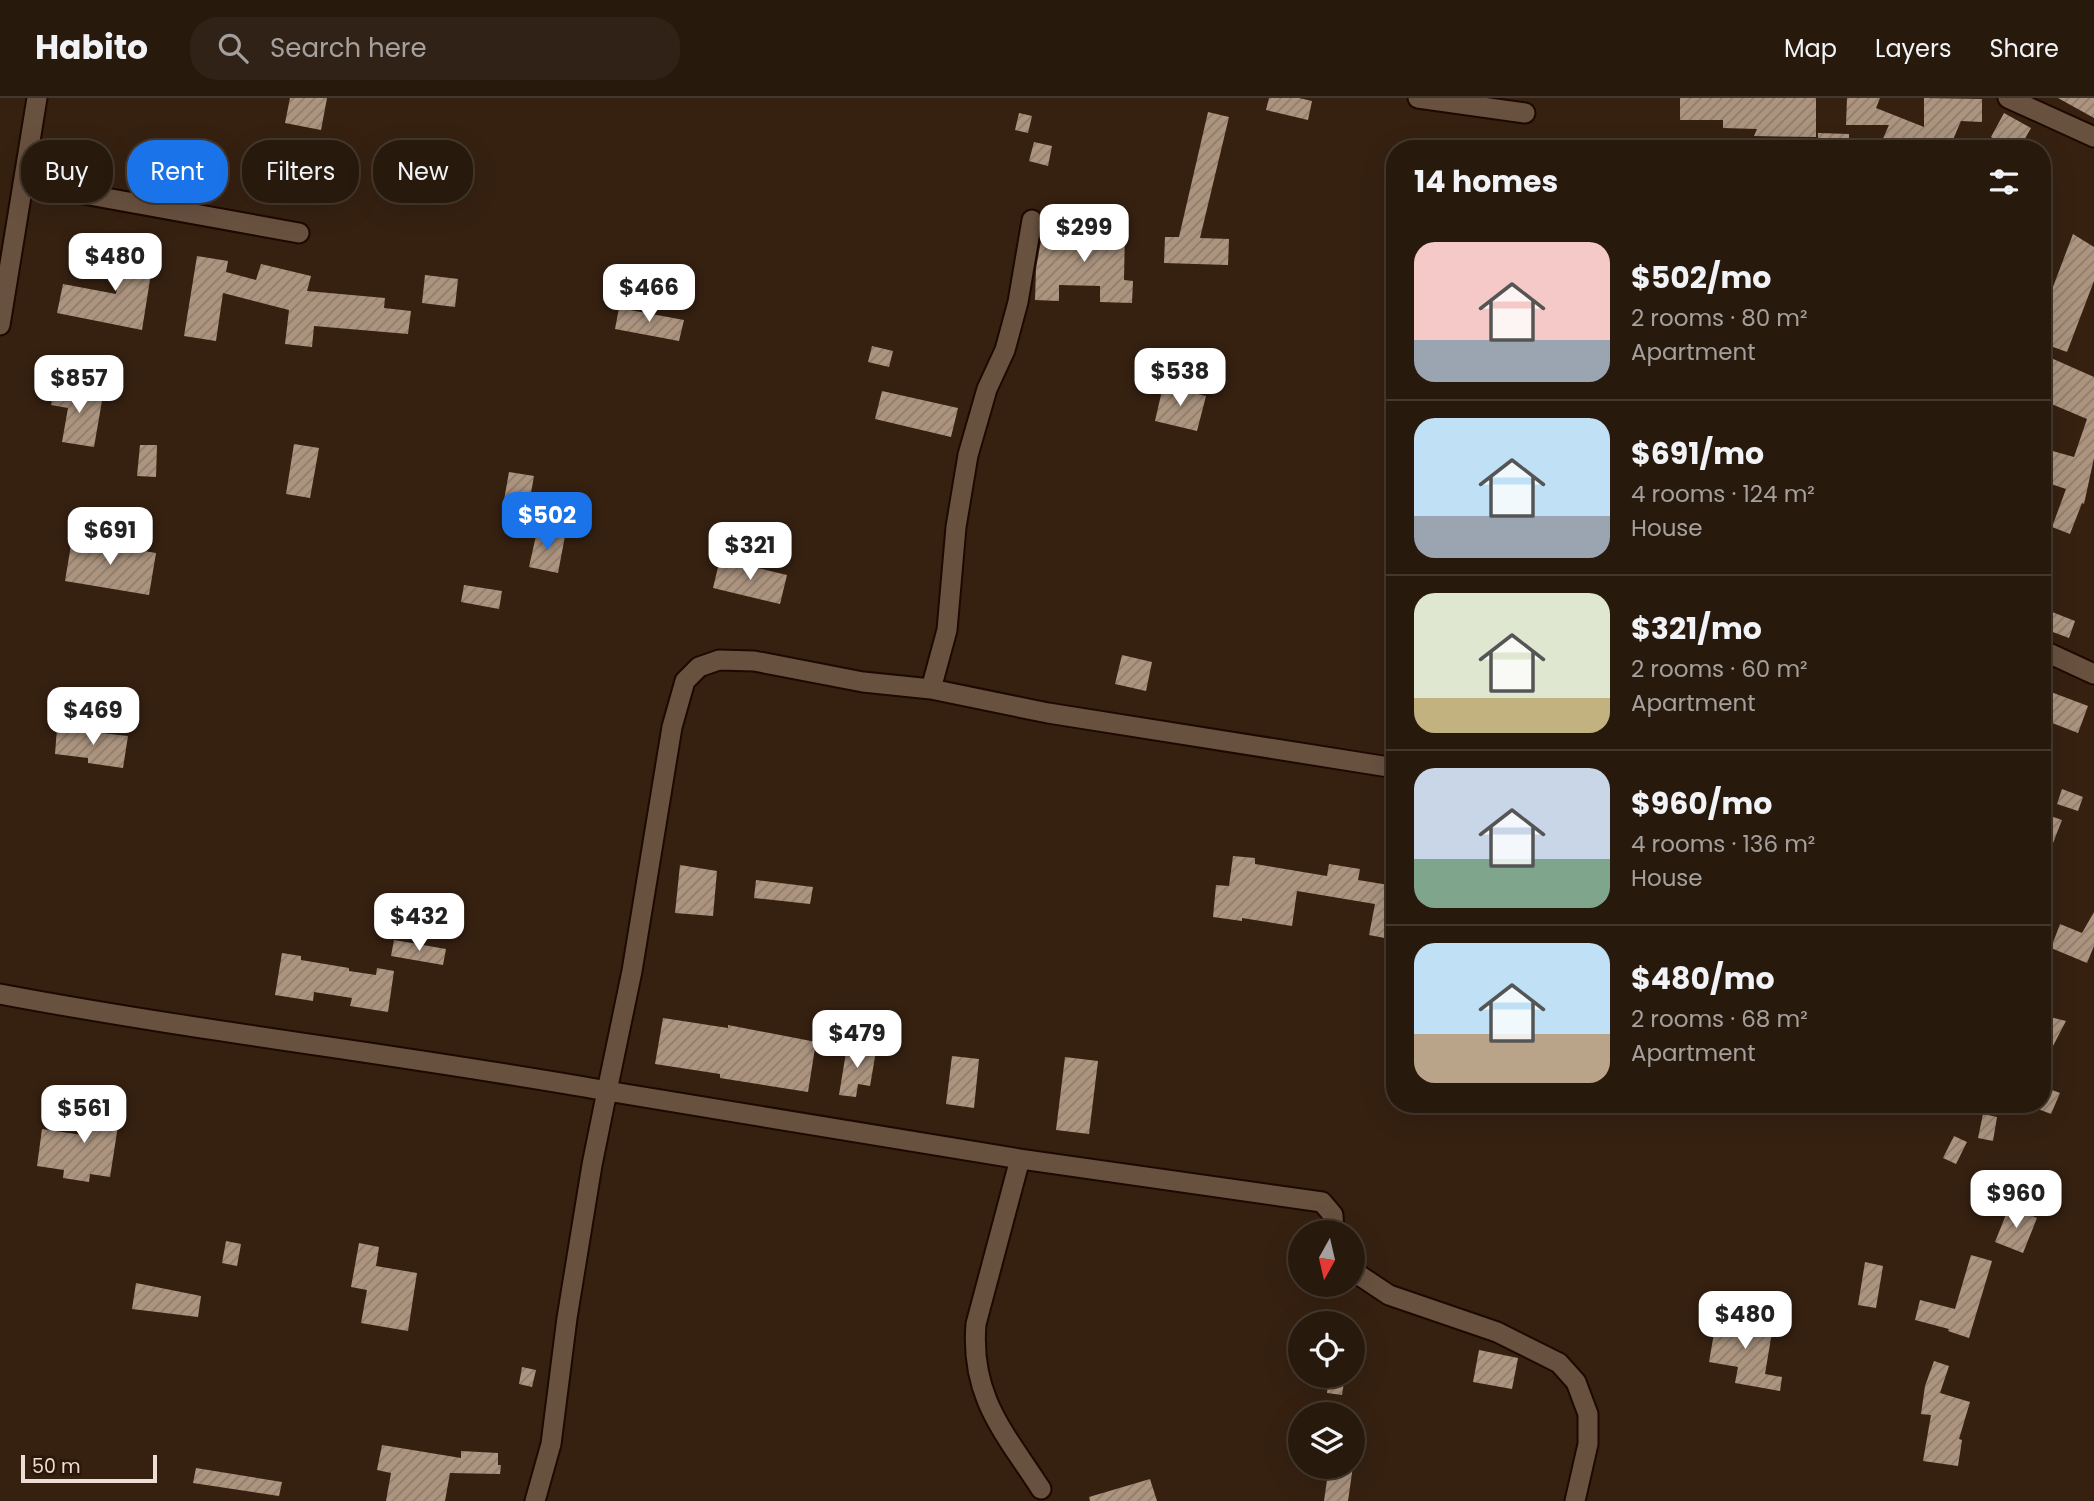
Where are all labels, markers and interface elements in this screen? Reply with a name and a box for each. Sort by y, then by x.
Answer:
search box [190,17,680,80]
text: Habito [35,24,148,71]
icon: search [214,29,252,67]
text: Search here [270,30,427,66]
text: Map [1784,32,1837,65]
text: Layers [1875,32,1951,65]
text: Share [1989,32,2059,65]
chip: Buy [21,140,113,203]
chip: Rent [127,140,228,203]
chip: Filters [242,140,359,203]
chip: New [373,140,473,203]
text: 14 homes [1414,160,1558,203]
icon: filters [1985,163,2023,201]
pin: $299 [1043,204,1125,264]
text: $299 [1056,211,1112,243]
pin: $480 [74,234,156,293]
text: $480 [85,240,145,272]
text: $502/mo [1631,256,1771,299]
pin: $466 [608,264,690,324]
icon: home [1470,270,1554,354]
text: $466 [619,271,679,303]
text: 2 rooms · 80 m² [1631,302,1808,334]
text: Apartment [1631,336,1756,368]
pin: $538 [1139,348,1221,408]
text: $538 [1151,355,1209,387]
pin: $857 [38,356,120,415]
text: $857 [50,362,108,394]
text: $691/mo [1631,432,1764,475]
icon: home [1470,446,1554,530]
text: 4 rooms · 124 m² [1631,478,1815,510]
pin: $502 [506,492,588,552]
text: $502 [518,499,576,531]
pin: $691 [69,508,151,567]
text: House [1631,512,1703,544]
text: $691 [84,514,136,546]
pin: $321 [709,522,791,582]
text: $321 [725,529,775,561]
text: $321/mo [1631,607,1762,650]
icon: home [1470,621,1554,705]
text: 2 rooms · 60 m² [1631,653,1808,685]
text: Apartment [1631,687,1756,719]
pin: $469 [52,688,134,747]
text: $469 [63,694,123,726]
text: $960/mo [1631,782,1772,825]
icon: home [1470,796,1554,880]
text: 4 rooms · 136 m² [1631,828,1815,860]
text: House [1631,862,1703,894]
pin: $432 [378,894,460,953]
text: $432 [390,900,448,932]
text: $480/mo [1631,957,1775,1000]
icon: home [1470,971,1554,1055]
text: 2 rooms · 68 m² [1631,1003,1808,1035]
pin: $479 [816,1010,898,1070]
text: $479 [828,1017,886,1049]
text: Apartment [1631,1037,1756,1069]
pin: $561 [43,1086,125,1145]
text: $561 [57,1092,111,1124]
pin: $960 [1975,1170,2057,1230]
text: $960 [1987,1177,2045,1209]
north arrow [1288,1220,1365,1297]
map controls [1288,1220,1365,1479]
pin: $480 [1704,1292,1786,1351]
text: $480 [1715,1298,1775,1330]
button: locate [1288,1311,1365,1388]
button: layers [1288,1402,1365,1479]
scale bar [21,1452,158,1484]
text: 50 m [32,1453,81,1480]

